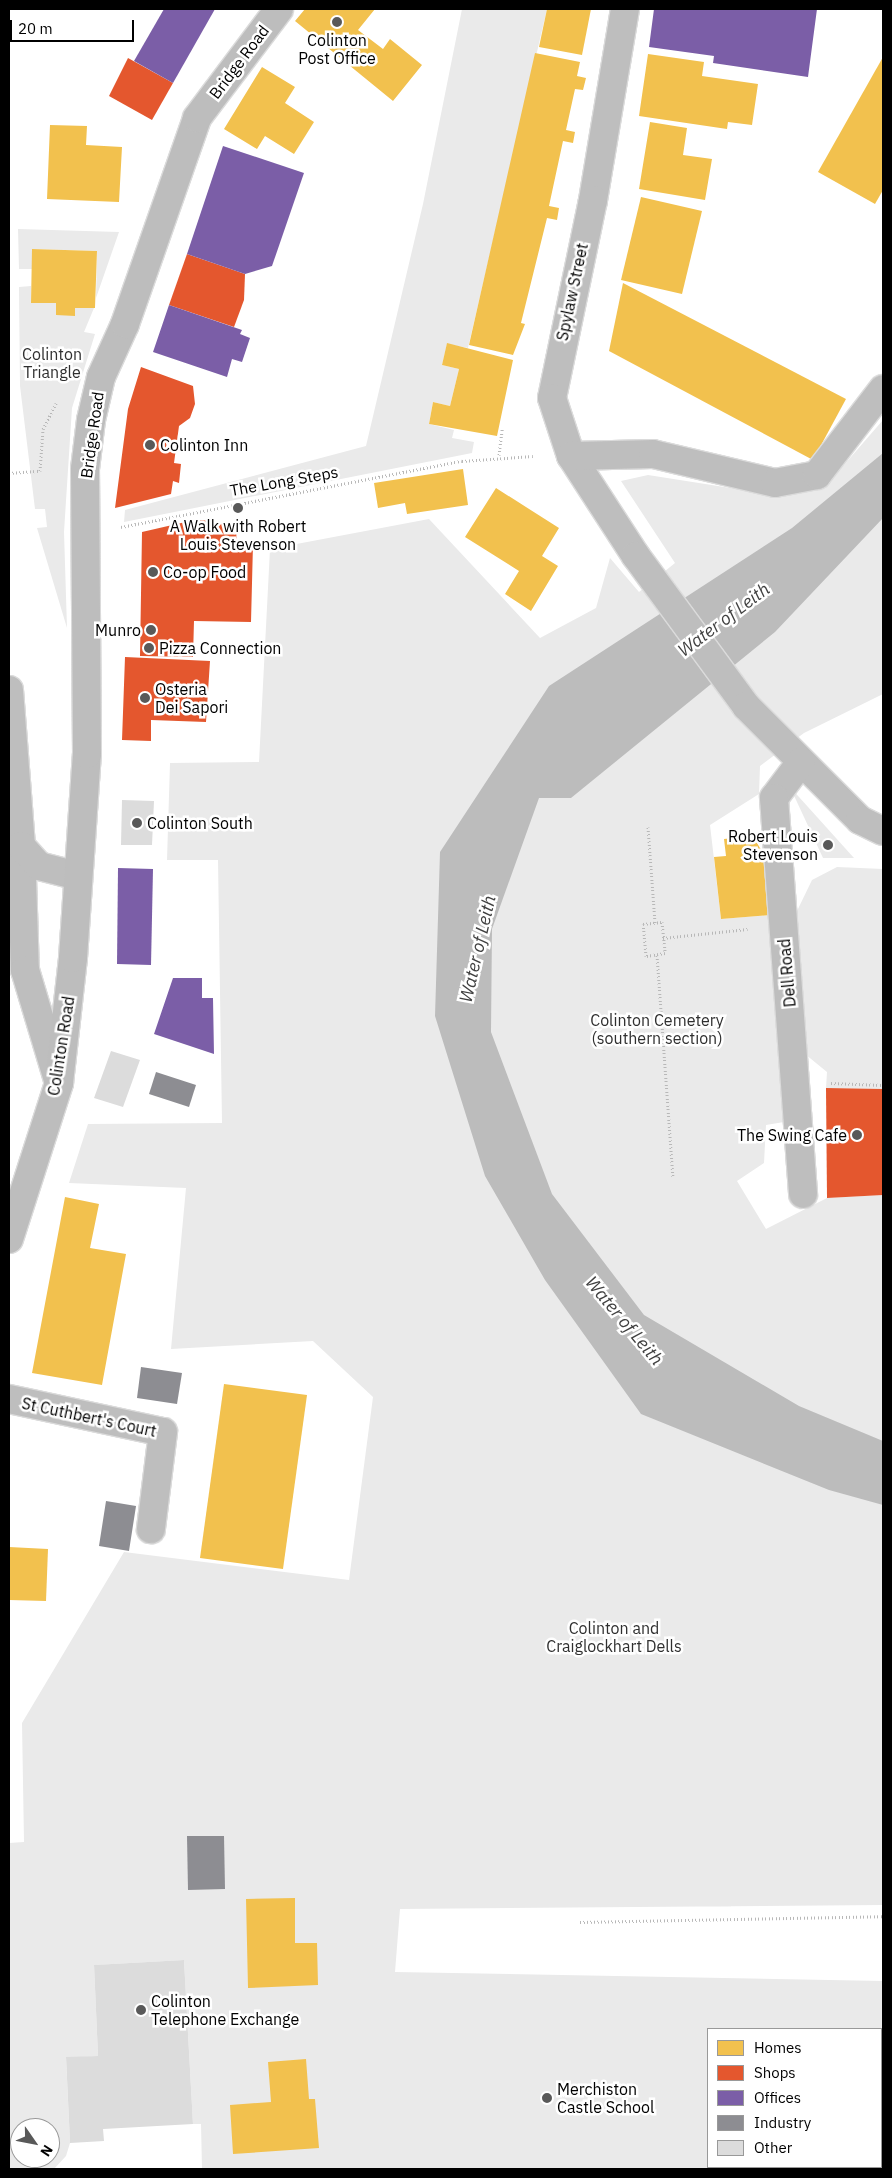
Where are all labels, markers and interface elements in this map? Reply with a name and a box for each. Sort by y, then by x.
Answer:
scale bar [12,10,136,42]
marker: Colinton Post Office [331,16,343,28]
text: 20 m [18,19,53,38]
street label: Bridge Road [205,21,273,103]
place label: Colinton Post Office [298,30,376,68]
street label: Spylaw Street [552,241,592,343]
park label: Colinton Triangle [22,344,82,382]
street label: Bridge Road [76,390,108,480]
place label: Colinton Inn [160,435,248,455]
marker: Colinton Inn [144,439,156,451]
street label: The Long Steps [228,462,340,500]
marker: A Walk with Robert Louis Stevenson [232,502,244,514]
place label: A Walk with Robert Louis Stevenson [170,516,306,554]
place label: Co-op Food [163,562,246,582]
marker: Co-op Food [147,566,159,578]
water label: Water of Leith [674,578,774,662]
place label: Munro [95,620,141,640]
marker: Munro [145,624,157,636]
place label: Pizza Connection [159,638,281,658]
marker: Pizza Connection [143,642,155,654]
place label: Osteria Dei Sapori [155,679,228,717]
marker: Osteria Dei Sapori [139,692,151,704]
place label: Colinton South [147,813,253,833]
marker: Colinton South [131,817,143,829]
place label: Robert Louis Stevenson [728,826,818,864]
marker: Robert Louis Stevenson [822,839,834,851]
water label: Water of Leith [455,893,501,1005]
street label: Dell Road [774,938,800,1008]
street label: Colinton Road [44,995,78,1097]
park label: Colinton Cemetery (southern section) [590,1010,724,1048]
place label: The Swing Cafe [737,1125,847,1145]
marker: The Swing Cafe [851,1129,863,1141]
water label: Water of Leith [581,1272,667,1370]
street label: St Cuthbert's Court [20,1393,158,1441]
park label: Colinton and Craiglockhart Dells [546,1618,682,1656]
place label: Colinton Telephone Exchange [151,1991,299,2029]
marker: Colinton Telephone Exchange [135,2004,147,2016]
legend [707,2028,882,2168]
text: Homes [754,2038,802,2057]
text: Shops [754,2063,796,2082]
place label: Merchiston Castle School [557,2079,654,2117]
text: Offices [754,2088,801,2107]
marker: Merchiston Castle School [541,2092,553,2104]
text: Industry [754,2113,811,2132]
north arrow [10,2118,60,2168]
text: Other [754,2138,792,2157]
text: N [36,2141,57,2160]

